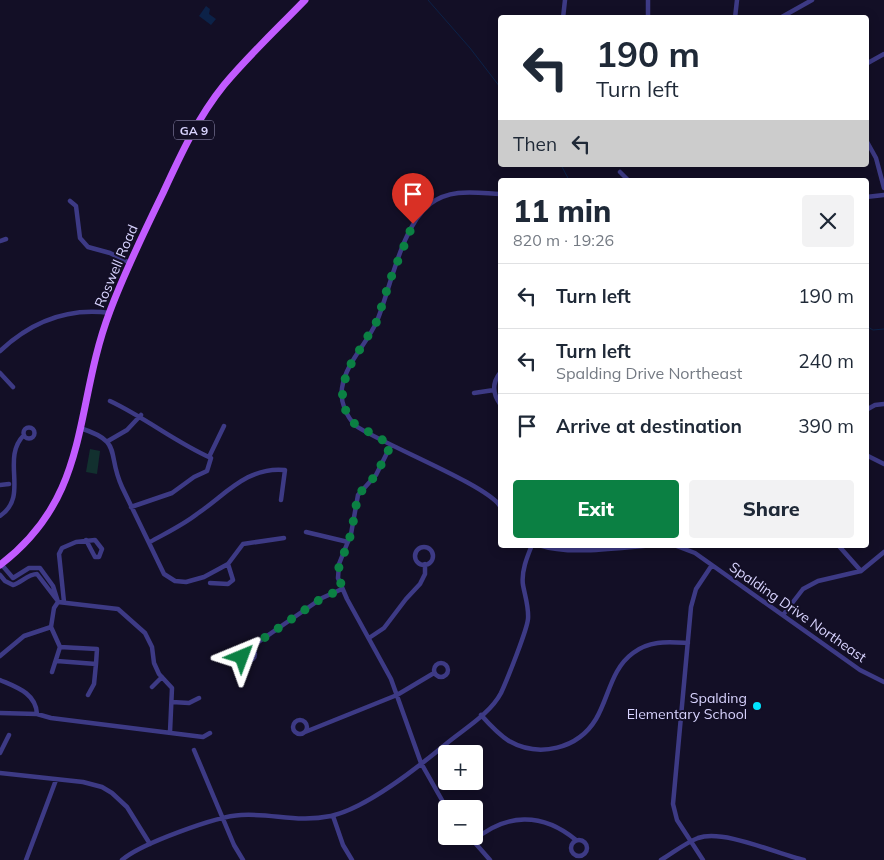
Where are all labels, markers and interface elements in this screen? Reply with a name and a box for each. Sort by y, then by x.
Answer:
text: 190 m [596,32,700,76]
icon: left [513,35,578,100]
text: Turn left [596,75,679,103]
road number: GA 9 [174,120,214,140]
icon: left [567,130,595,158]
text: Then [513,132,557,156]
pin [392,173,434,224]
icon: arrive [399,180,427,208]
text: 11 min [513,192,611,230]
button: close [802,195,854,247]
street label: Roswell Road [90,222,142,310]
text: 820 m · 19:26 [513,230,614,250]
icon: left [513,282,541,310]
text: Turn left [556,284,631,308]
text: 190 m [798,284,854,308]
text: Turn left [556,339,631,363]
icon: left [513,347,541,375]
text: 240 m [798,349,854,373]
text: Spalding Drive Northeast [556,363,742,383]
icon: arrive [513,412,541,440]
text: Arrive at destination [556,414,742,438]
text: 390 m [798,414,854,438]
button: Exit [513,480,679,538]
button: Share [689,480,854,538]
street label: Spalding Drive Northeast [726,558,870,666]
position arrow [215,630,267,682]
place label: Spalding Elementary School [627,689,747,723]
marker: Spalding Elementary School [751,700,763,712]
map controls [438,745,483,845]
button: + [438,745,483,790]
button: − [438,800,483,845]

